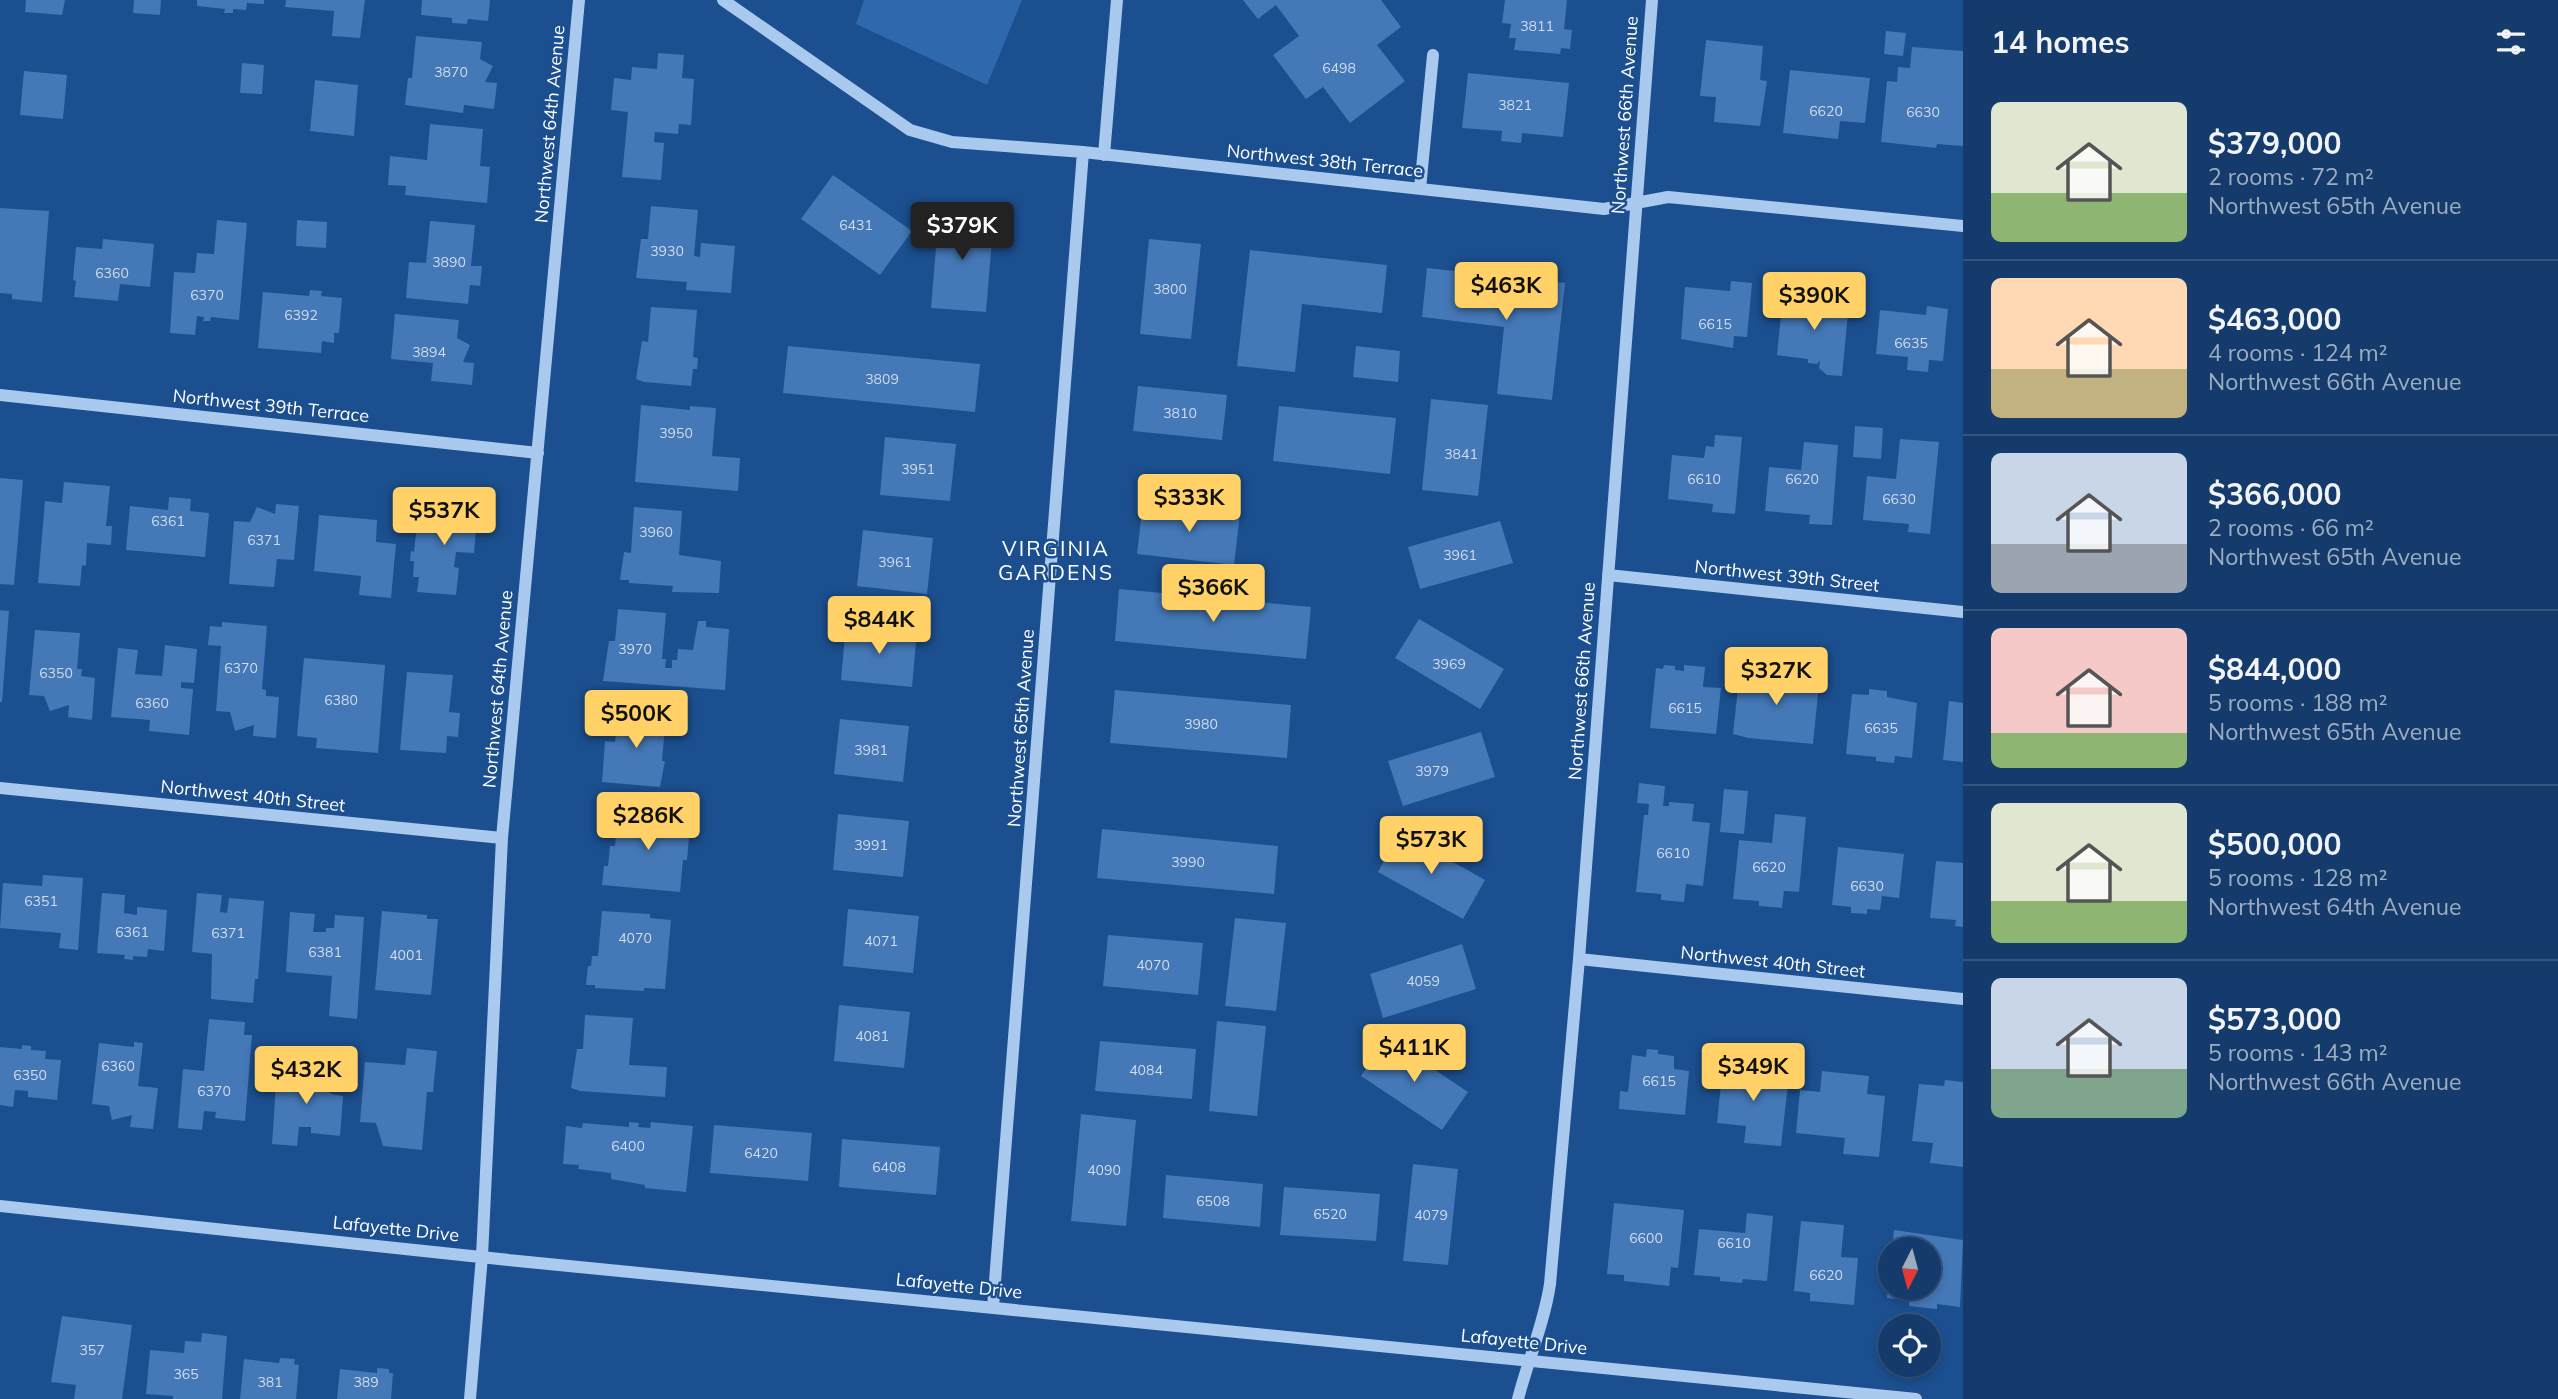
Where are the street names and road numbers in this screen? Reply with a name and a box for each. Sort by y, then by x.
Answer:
street label: Northwest 66th Avenue [1606,15,1643,215]
street label: Northwest 64th Avenue [529,24,570,224]
street label: Northwest 38th Terrace [1226,139,1424,182]
street label: Northwest 39th Terrace [172,384,370,427]
street label: Northwest 39th Street [1694,554,1881,597]
street label: Northwest 66th Avenue [1563,581,1600,781]
street label: Northwest 64th Avenue [477,589,518,789]
street label: Northwest 65th Avenue [1002,628,1039,828]
street label: Northwest 40th Street [160,774,347,817]
street label: Northwest 40th Street [1680,940,1867,983]
street label: Lafayette Drive [332,1210,460,1247]
street label: Lafayette Drive [895,1267,1023,1304]
street label: Lafayette Drive [1460,1323,1588,1360]

